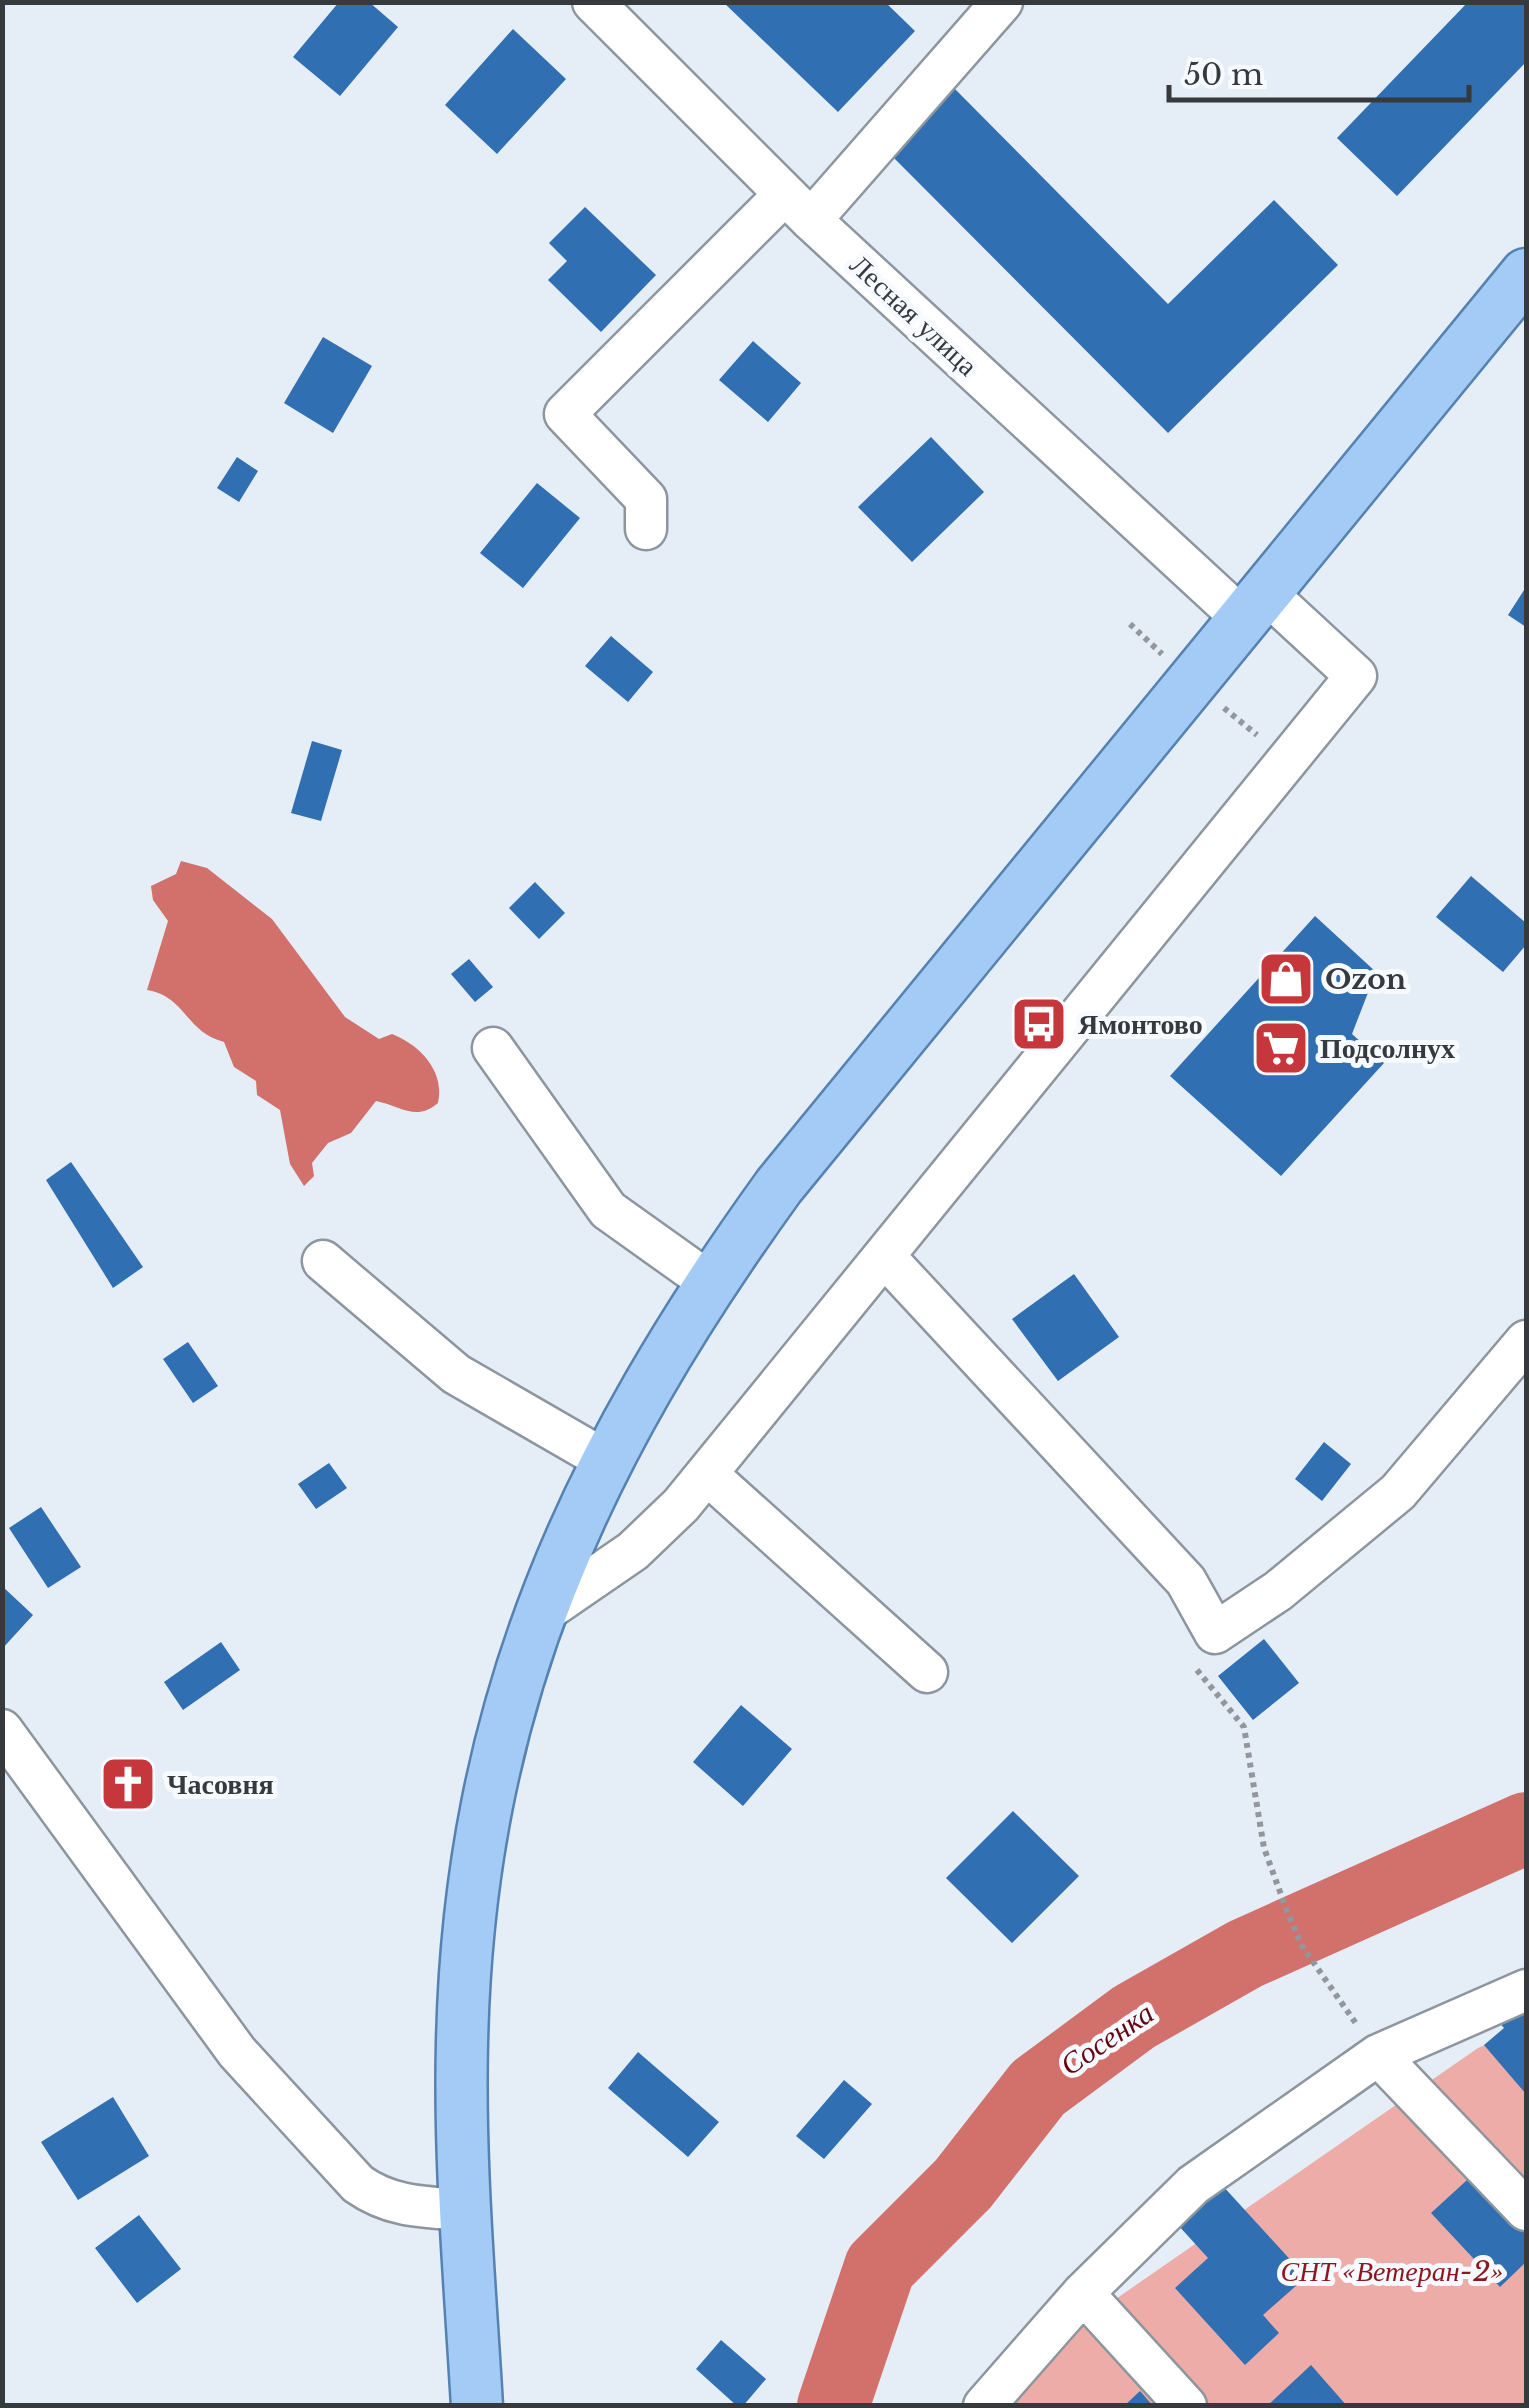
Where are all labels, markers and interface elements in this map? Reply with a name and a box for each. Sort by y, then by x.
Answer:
scale bar [1169,40,1469,102]
text: 50 m [1184,56,1263,93]
street label: Лесная улица [843,247,985,384]
shop icon: Ozon [1256,949,1316,1009]
place label: Ozon [1325,962,1406,997]
bus stop icon: Ямонтово [1009,994,1069,1054]
place label: Ямонтово [1078,1007,1203,1042]
supermarket icon: Подсолнух [1251,1018,1311,1078]
place label: Подсолнух [1320,1031,1455,1066]
church icon: Часовня [98,1754,158,1814]
place label: Часовня [167,1767,274,1802]
water label: Сосенка [1053,1994,1160,2083]
park label: СНТ «Ветеран-2» [1280,2254,1504,2289]

